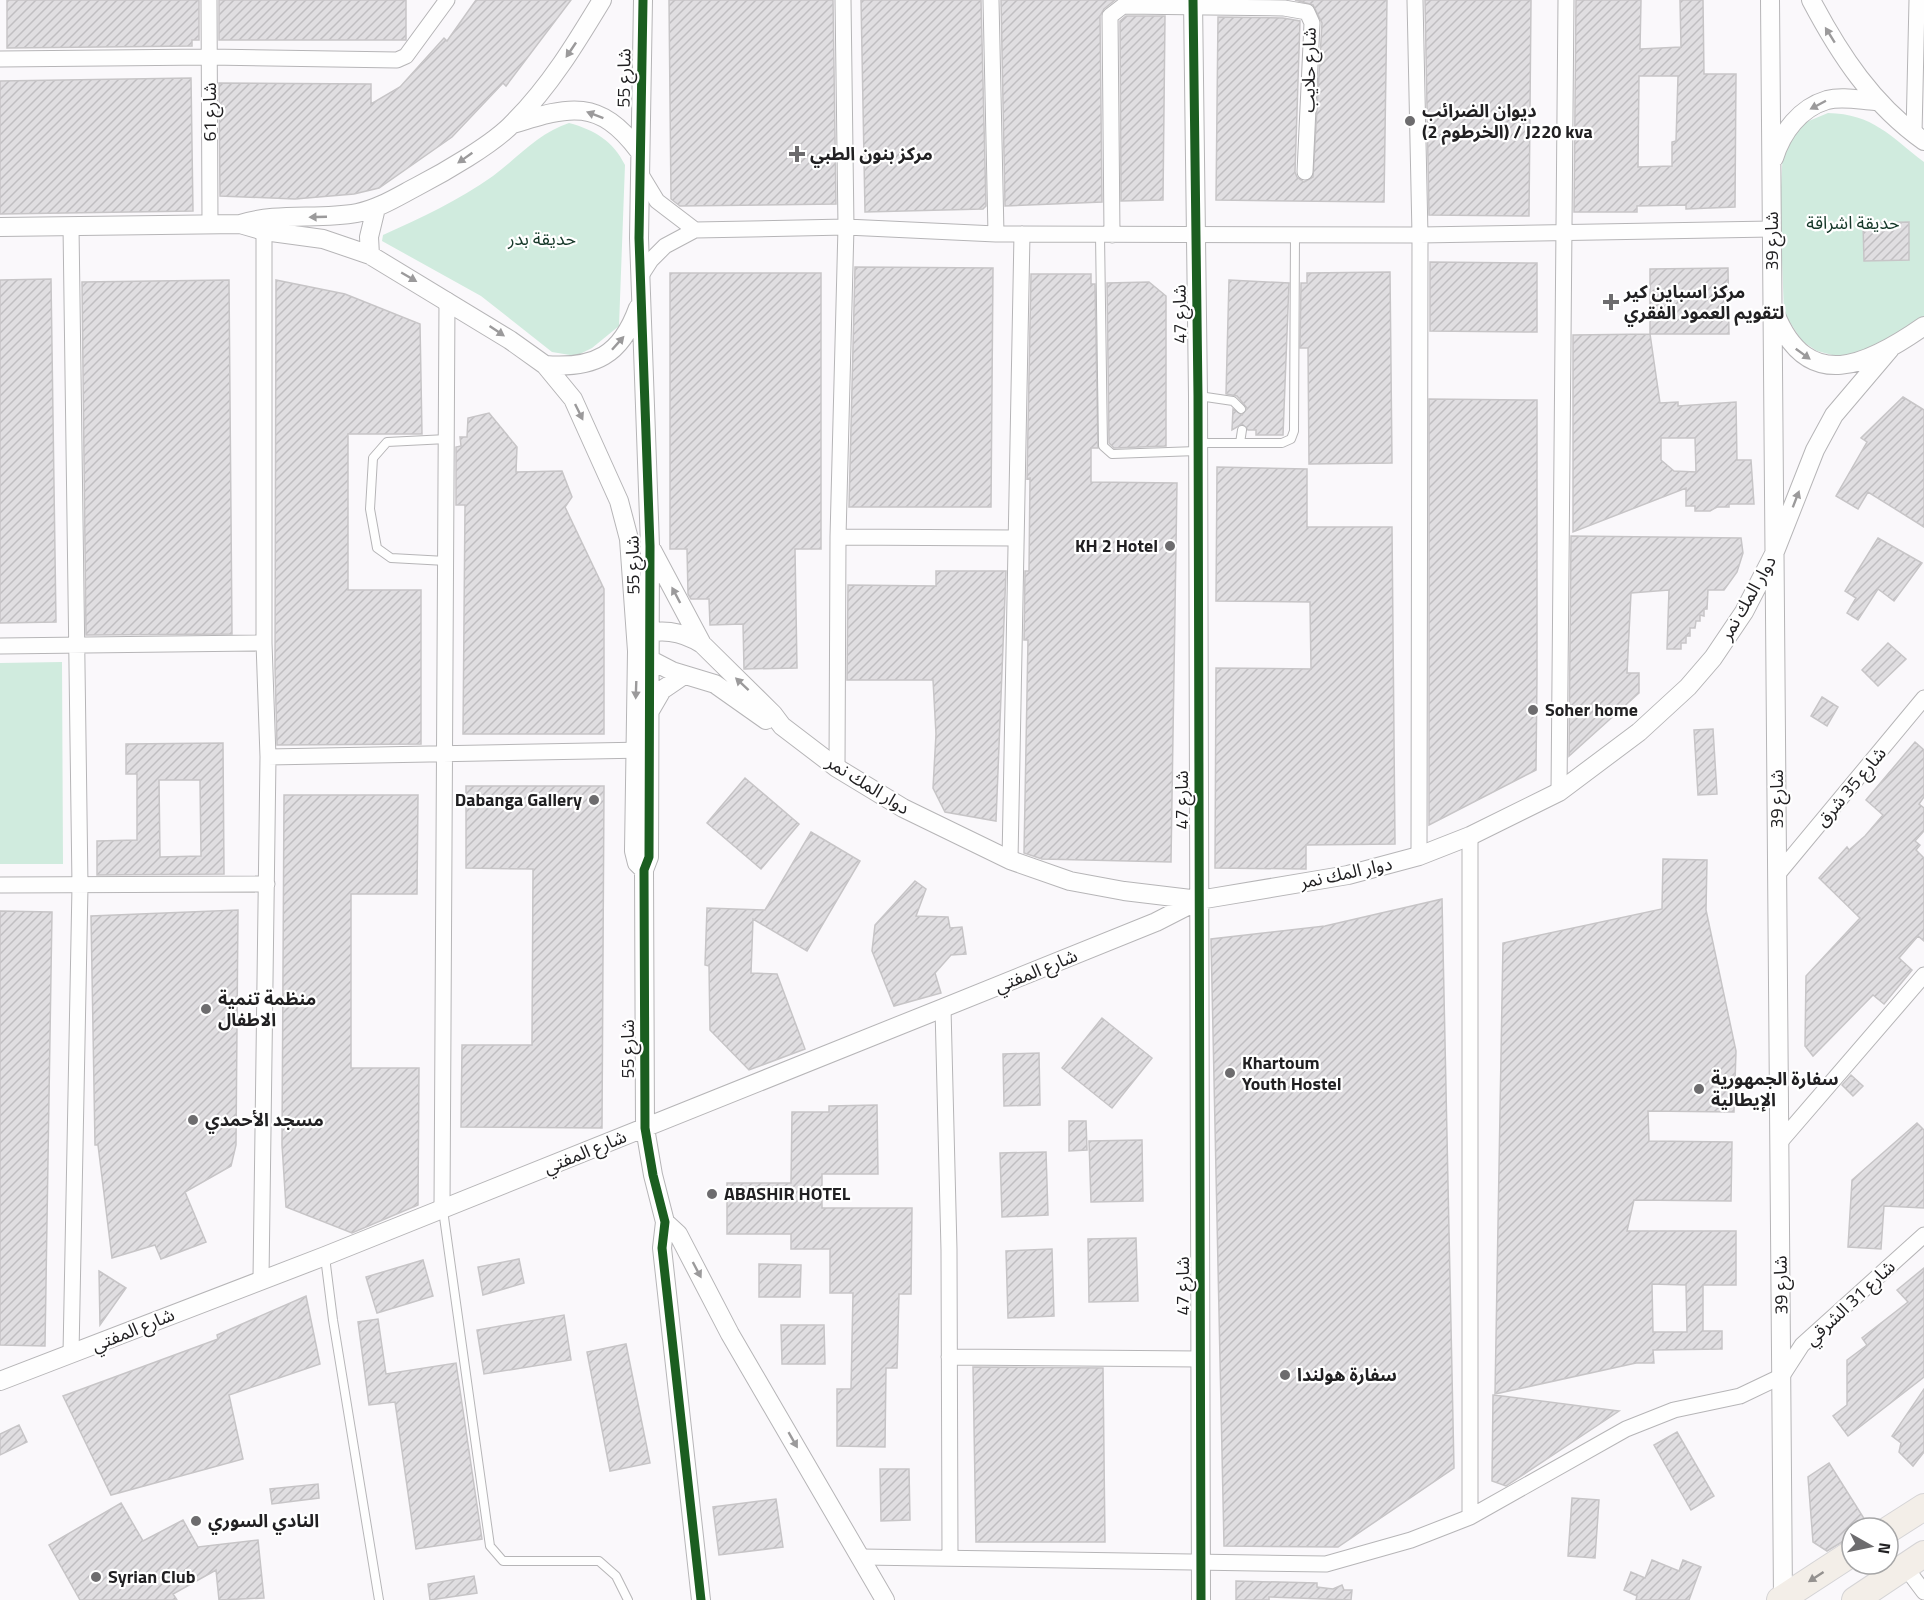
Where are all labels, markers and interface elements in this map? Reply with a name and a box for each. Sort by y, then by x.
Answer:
street label: شارع حلايب [1294,27,1324,113]
one-way arrow [1825,27,1836,43]
one-way arrow [565,41,577,57]
street label: شارع 55 [609,48,639,108]
street label: شارع 61 [196,82,224,142]
place label: ديوان الضرائب (الخرطوم 2) / J220 kva [1422,97,1593,145]
one-way arrow [1809,100,1826,110]
one-way arrow [585,110,603,120]
marker: ديوان الضرائب (الخرطوم 2) / J220 kva [1403,114,1417,128]
place label: مركز بنون الطبي [810,140,933,168]
marker: مركز بنون الطبي [788,145,806,163]
one-way arrow [457,152,473,163]
park label: حديقة اشراقة [1806,209,1900,236]
street label: شارع 39 [1758,211,1786,271]
one-way arrow [309,212,328,221]
park label: حديقة بدر [507,225,576,252]
one-way arrow [401,272,418,282]
place label: مركز اسباين كير لتقويم العمود الفقري [1623,278,1784,327]
street label: شارع 47 [1165,284,1195,344]
marker: مركز اسباين كير لتقويم العمود الفقري [1602,293,1620,311]
one-way arrow [489,325,505,336]
one-way arrow [611,336,625,351]
one-way arrow [1795,348,1811,360]
one-way arrow [574,403,584,421]
one-way arrow [1791,490,1801,508]
place label: KH 2 Hotel [1075,532,1158,559]
street label: شارع 55 [618,535,648,595]
marker: KH 2 Hotel [1163,539,1177,553]
street label: دوار المك نمر [1712,550,1783,646]
one-way arrow [671,586,681,603]
one-way arrow [734,677,749,691]
one-way arrow [631,680,640,699]
place label: Soher home [1545,696,1638,723]
marker: Soher home [1526,703,1540,717]
street label: شارع 35 شرق [1809,741,1893,833]
street label: دوار المك نمر [820,748,915,821]
street label: شارع 39 [1763,769,1791,829]
street label: شارع 47 [1168,770,1196,830]
place label: Dabanga Gallery [455,786,582,813]
marker: Dabanga Gallery [587,793,601,807]
street label: دوار المك نمر [1296,850,1395,896]
street label: شارع المفتي [990,942,1082,1000]
place label: منظمة تنمية الاطفال [218,985,316,1033]
marker: منظمة تنمية الاطفال [199,1002,213,1016]
street label: شارع 55 [614,1019,642,1079]
place label: Khartoum Youth Hostel [1242,1049,1342,1097]
place label: سفارة الجمهورية الإيطالية [1711,1065,1839,1113]
marker: Khartoum Youth Hostel [1223,1066,1237,1080]
marker: سفارة الجمهورية الإيطالية [1692,1082,1706,1096]
place label: مسجد الأحمدي [205,1106,324,1134]
marker: مسجد الأحمدي [186,1113,200,1127]
street label: شارع المفتي [539,1123,631,1181]
place label: ABASHIR HOTEL [724,1180,851,1207]
marker: ABASHIR HOTEL [705,1187,719,1201]
street label: شارع 31 الشرقي [1798,1253,1902,1353]
street label: شارع 39 [1766,1255,1796,1315]
street label: شارع 47 [1169,1256,1197,1316]
one-way arrow [692,1262,701,1279]
street label: شارع المفتي [87,1301,179,1359]
place label: سفارة هولندا [1297,1361,1397,1388]
marker: سفارة هولندا [1278,1368,1292,1382]
one-way arrow [787,1432,798,1448]
place label: النادي السوري [208,1507,319,1535]
marker: النادي السوري [189,1514,203,1528]
north arrow [1840,1516,1900,1576]
text: N [1872,1541,1898,1556]
place label: Syrian Club [108,1563,196,1590]
marker: Syrian Club [89,1570,103,1584]
one-way arrow [1808,1571,1825,1582]

